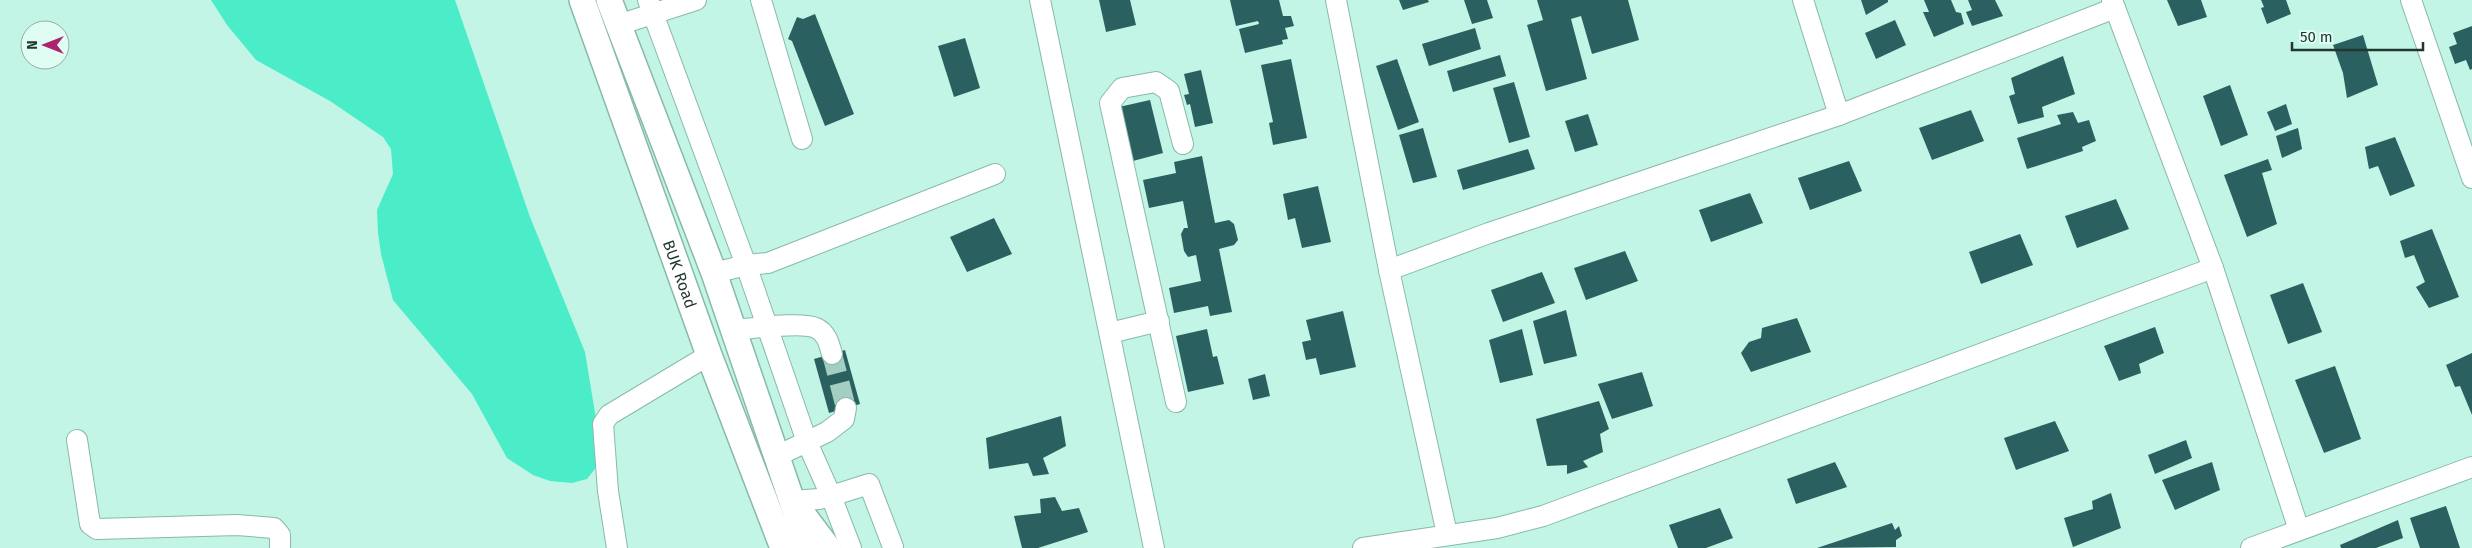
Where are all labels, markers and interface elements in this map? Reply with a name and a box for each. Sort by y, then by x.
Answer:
north arrow [20,20,70,70]
scale bar [2292,20,2423,52]
text: 50 m [2300,28,2333,46]
text: N [24,40,41,50]
street label: BUK Road [659,238,700,311]

